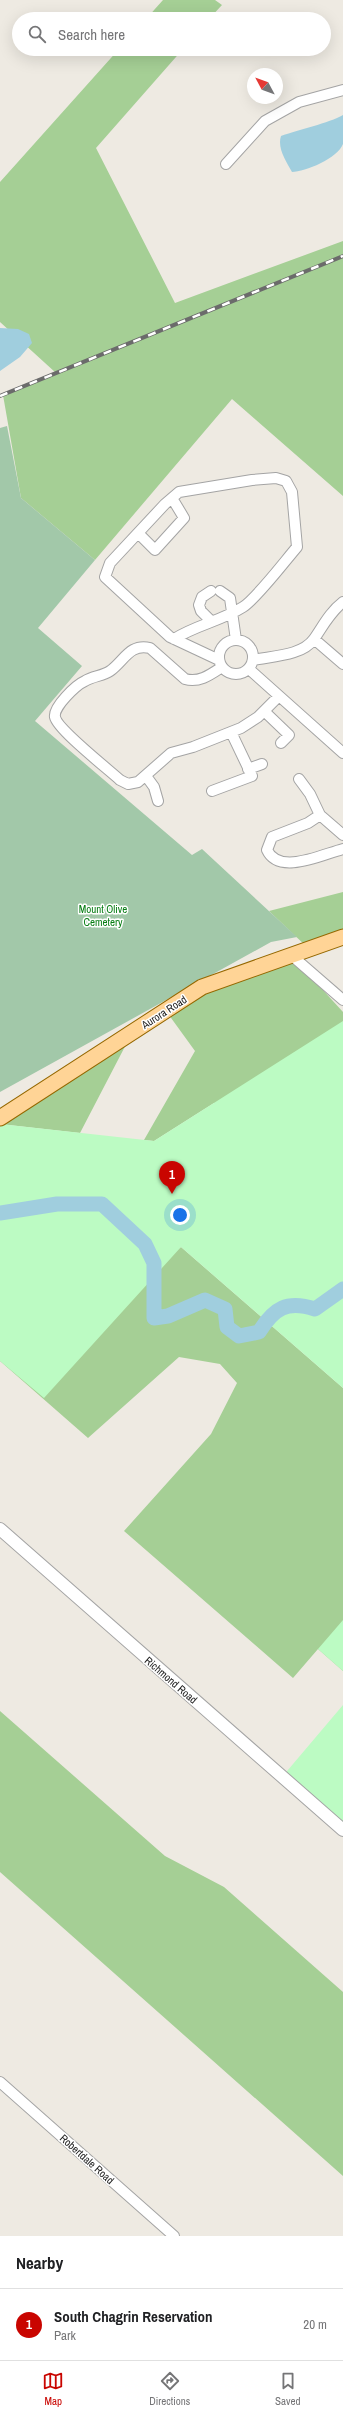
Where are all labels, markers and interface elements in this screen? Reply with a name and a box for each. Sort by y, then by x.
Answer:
search box [12,12,331,56]
icon: search [26,23,48,45]
text: Search here [58,24,125,45]
north arrow [247,68,283,104]
park label: Mount Olive Cemetery [79,902,127,929]
street label: Aurora Road [138,992,189,1032]
pin: 1 [159,1161,185,1194]
your location [170,1205,190,1225]
street label: Richmond Road [142,1653,200,1707]
street label: Robertdale Road [57,2131,117,2187]
text: Nearby [16,2251,63,2274]
text: South Chagrin Reservation [54,2306,213,2327]
text: 1 [26,2316,32,2333]
text: 20 m [303,2316,327,2333]
text: Park [54,2327,76,2344]
tab: Map [42,2370,64,2408]
tab: Directions [149,2370,190,2408]
tab: Saved [275,2370,301,2408]

